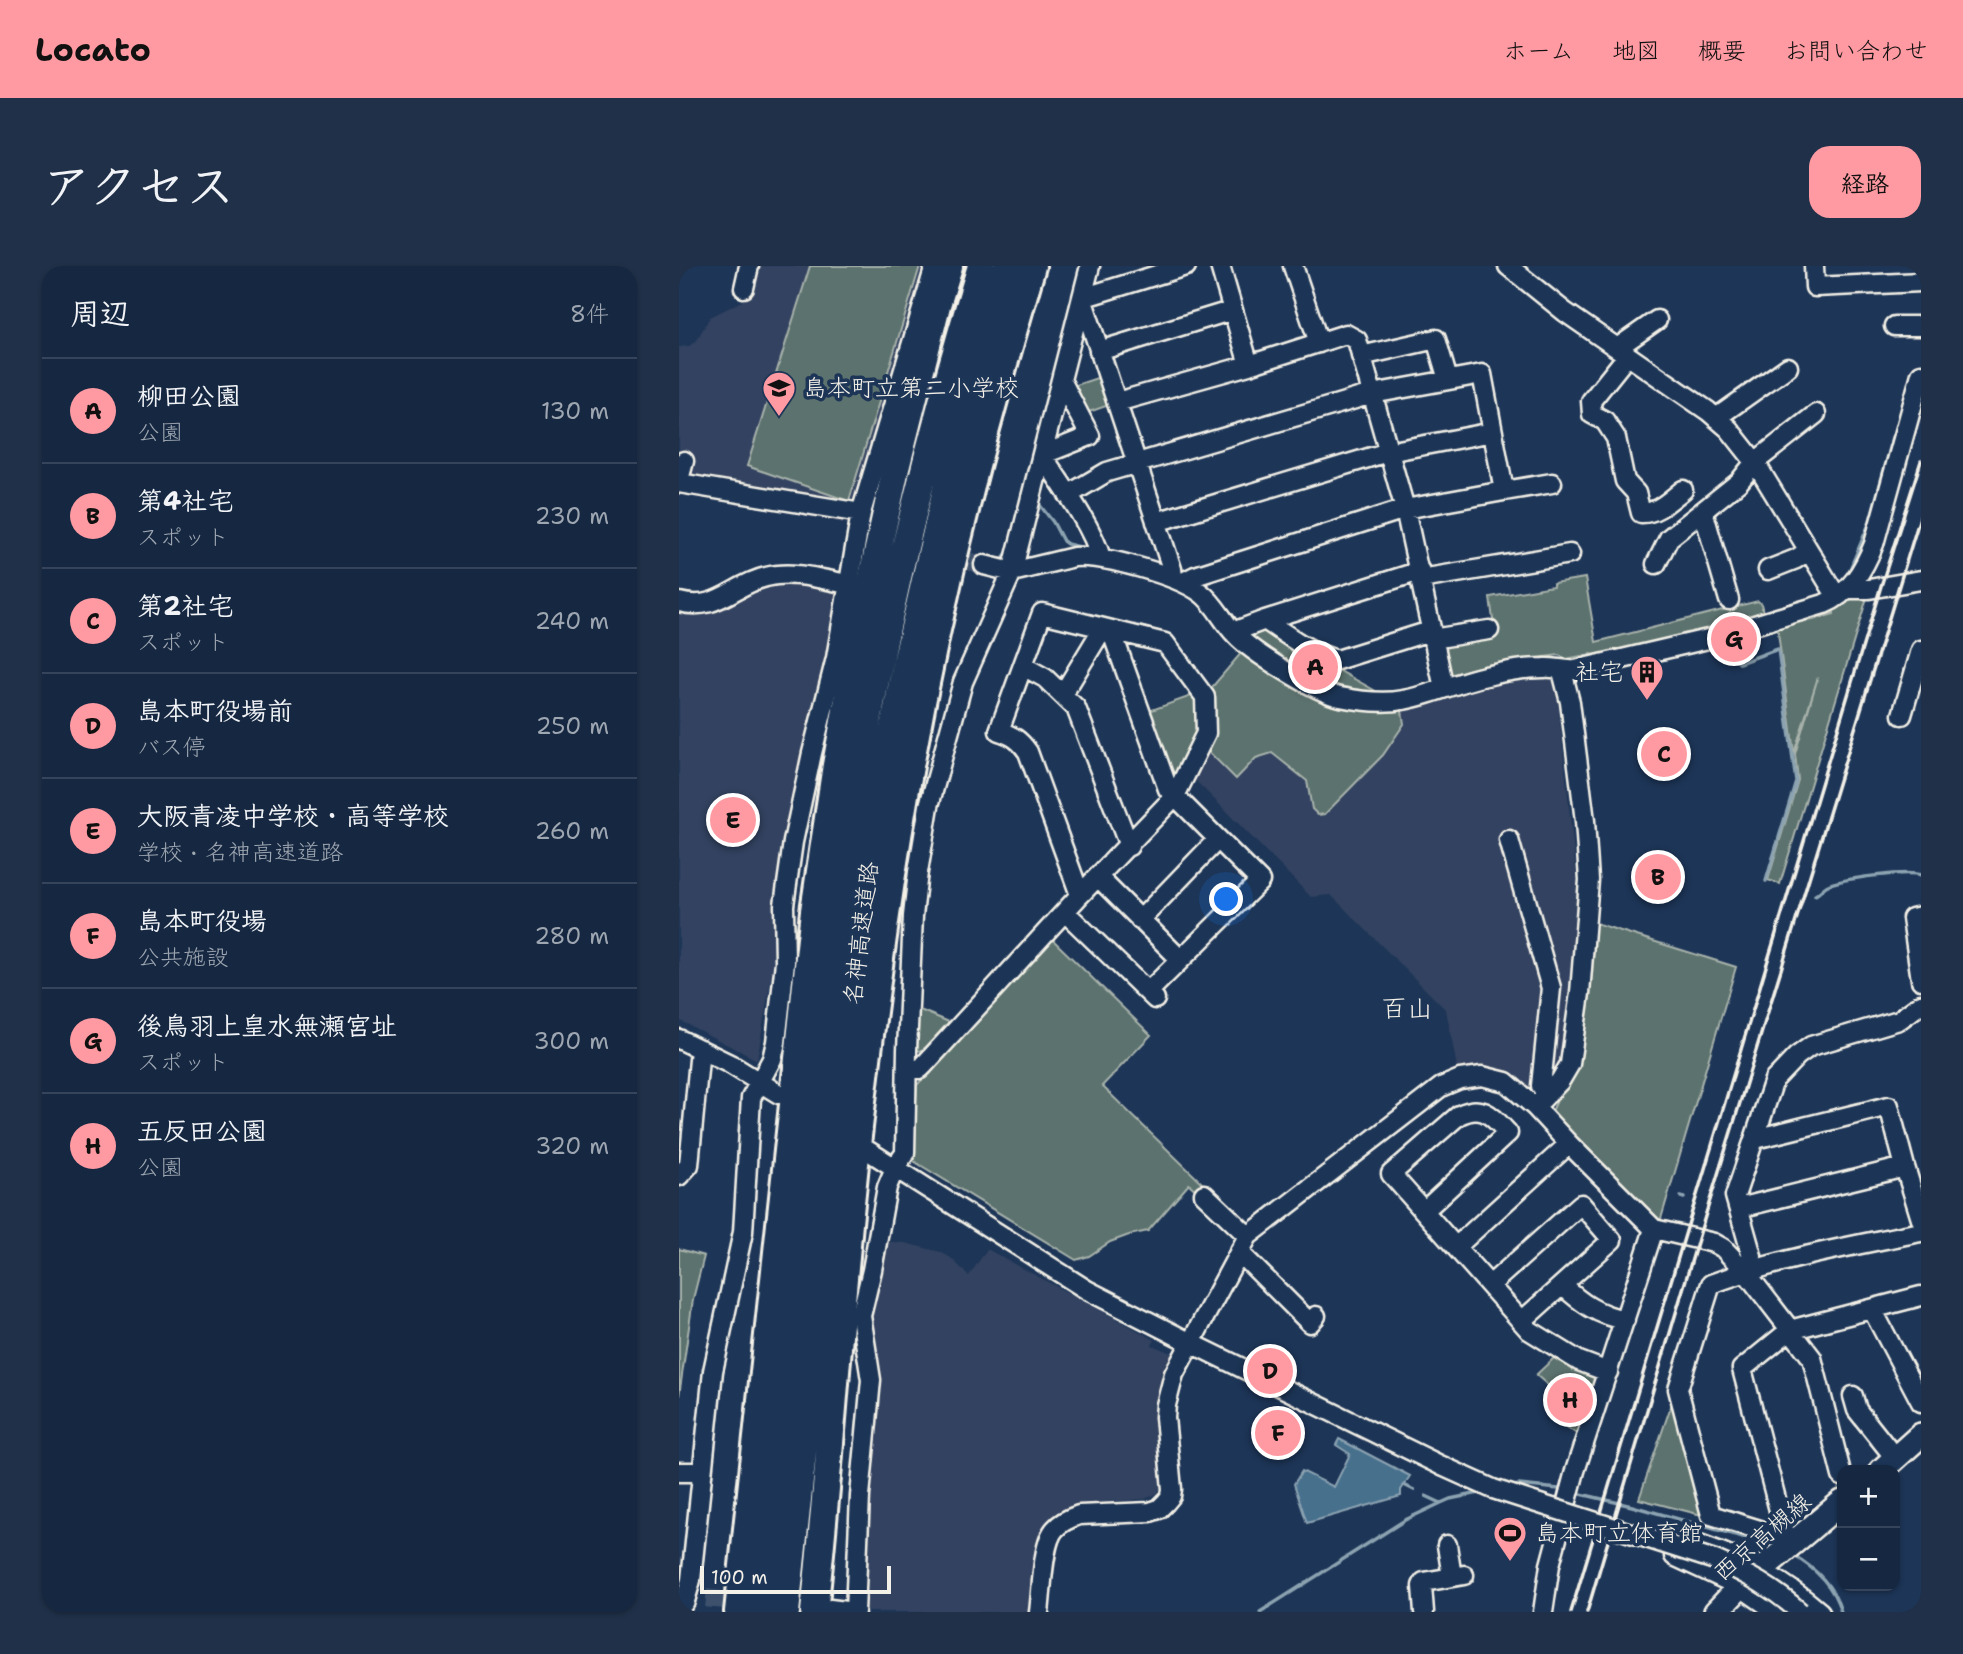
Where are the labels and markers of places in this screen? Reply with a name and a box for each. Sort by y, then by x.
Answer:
school or university icon: 島本町立第二小学校 [760,369,798,418]
place label: 島本町立第二小学校 [803,372,1019,404]
pin: G [1711,613,1757,665]
pin: A [1292,641,1338,693]
building icon: 社宅 [1628,653,1666,702]
place label: 社宅 [1575,656,1623,688]
pin: C [1641,728,1687,780]
pin: E [710,794,756,846]
pin: B [1635,851,1681,903]
pin: D [1247,1345,1293,1397]
pin: H [1547,1374,1593,1426]
pin: F [1255,1407,1301,1459]
sports icon: 島本町立体育館 [1491,1514,1529,1563]
place label: 島本町立体育館 [1535,1517,1703,1549]

